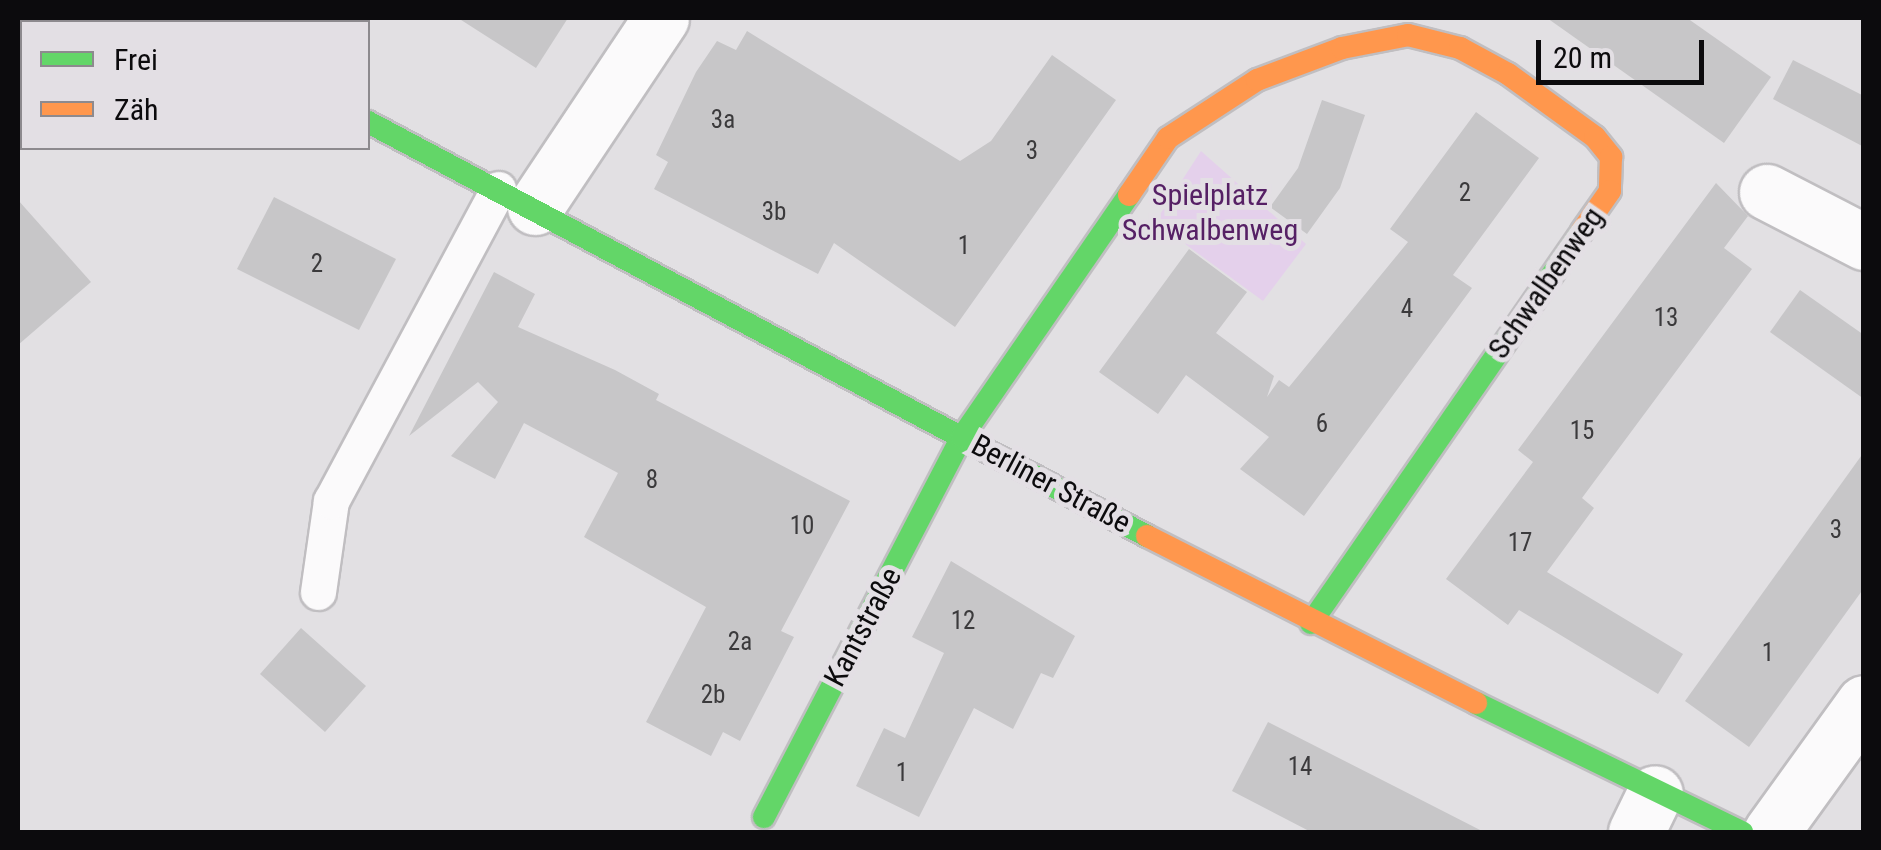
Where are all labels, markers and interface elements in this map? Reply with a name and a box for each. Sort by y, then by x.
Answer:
legend [20,20,370,150]
scale bar [1541,20,1708,82]
text: 20 m [1553,40,1612,75]
text: Frei [114,42,158,77]
text: Zäh [114,92,159,127]
house number: 3a [711,105,735,135]
house number: 3 [1026,136,1038,166]
park label: Spielplatz Schwalbenweg [1122,177,1298,248]
house number: 2 [1459,178,1471,208]
house number: 3b [762,197,786,227]
street label: Schwalbenweg [1481,200,1611,366]
house number: 1 [958,231,970,261]
house number: 2 [311,249,323,279]
house number: 4 [1401,294,1413,324]
house number: 13 [1654,303,1678,333]
house number: 6 [1316,409,1328,439]
house number: 15 [1570,416,1594,446]
street label: Berliner Straße [965,427,1137,541]
house number: 8 [646,465,658,495]
house number: 10 [790,511,814,541]
house number: 3 [1830,515,1842,545]
house number: 17 [1508,528,1532,558]
street label: Kantstraße [817,561,909,693]
house number: 12 [951,606,975,636]
house number: 2a [728,627,752,657]
house number: 1 [1762,638,1774,668]
house number: 2b [701,680,725,710]
house number: 14 [1288,752,1312,782]
house number: 1 [896,758,908,788]

